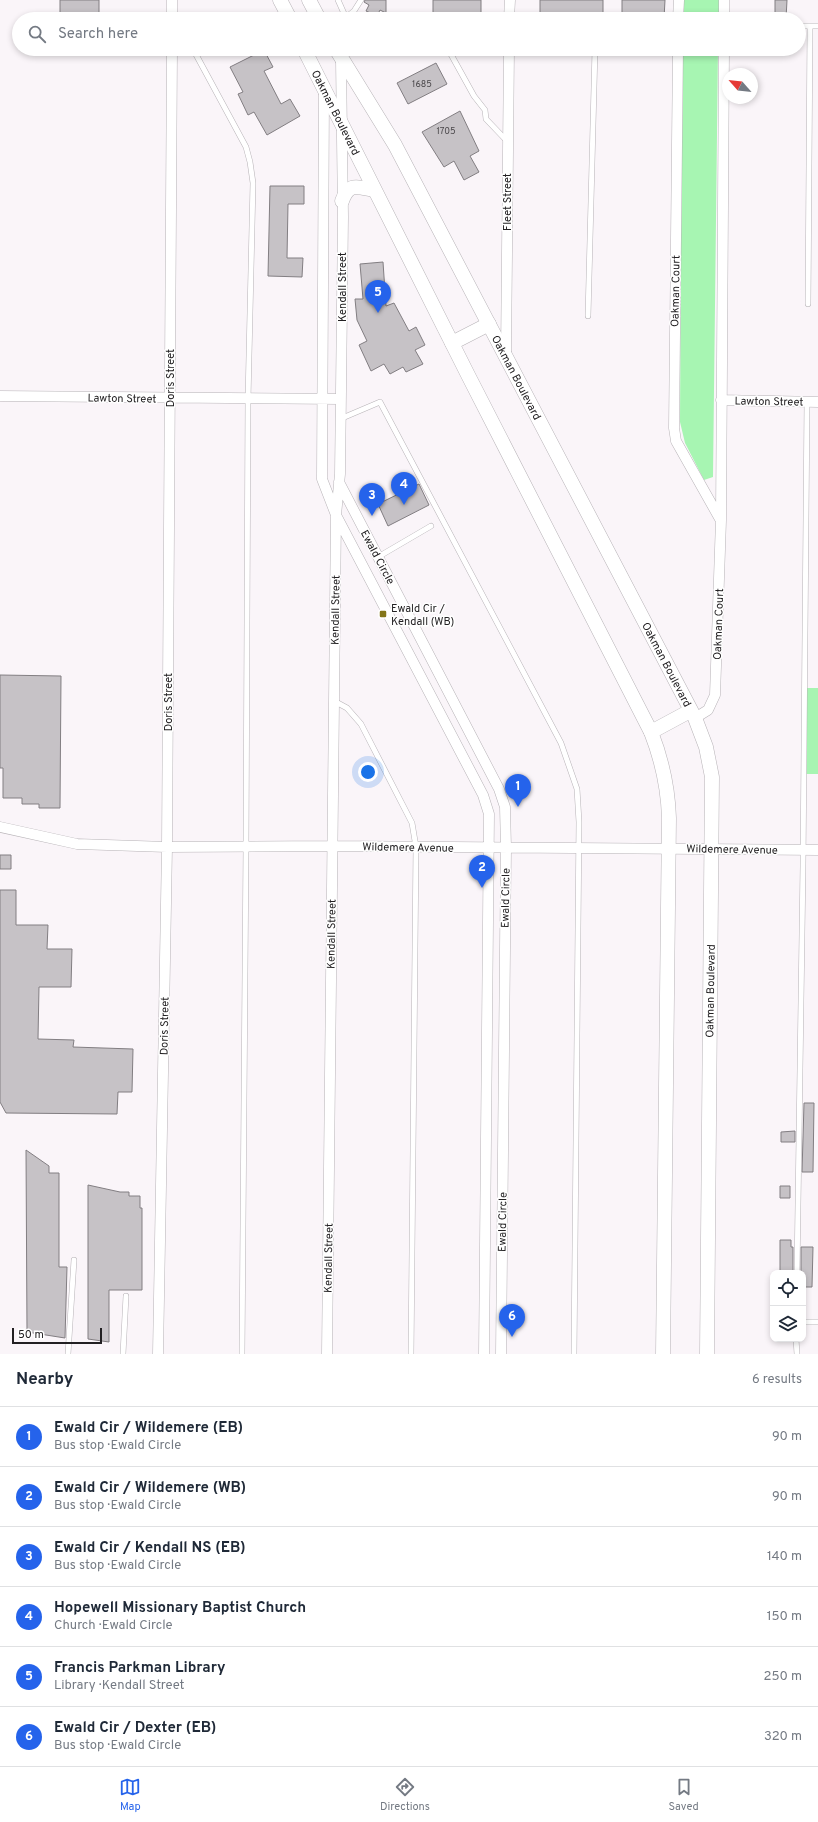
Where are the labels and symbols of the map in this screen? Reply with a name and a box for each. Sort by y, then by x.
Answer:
street label: Oakman Boulevard [308,68,362,158]
north arrow [722,68,758,104]
house number: 1685 [412,79,432,90]
house number: 1705 [436,126,456,137]
street label: Fleet Street [501,173,515,231]
street label: Kendall Street [336,252,350,322]
street label: Oakman Court [668,255,684,327]
pin: 5 [365,280,391,313]
street label: Oakman Boulevard [488,333,544,423]
street label: Doris Street [164,349,178,407]
street label: Lawton Street [87,391,157,407]
street label: Lawton Street [734,394,804,410]
pin: 4 [391,472,417,505]
pin: 3 [359,483,385,516]
street label: Ewald Circle [357,528,397,587]
street label: Kendall Street [328,575,344,645]
street label: Oakman Court [711,588,727,660]
place label: Ewald Cir / Kendall (WB) [391,602,454,629]
marker: Ewald Cir / Kendall (WB) [378,609,388,619]
street label: Oakman Boulevard [638,620,694,710]
street label: Doris Street [162,673,176,731]
your location [358,762,378,782]
pin: 1 [505,774,531,807]
street label: Wildemere Avenue [362,840,454,856]
street label: Wildemere Avenue [686,842,778,858]
pin: 2 [469,855,495,888]
street label: Ewald Circle [498,868,514,928]
street label: Kendall Street [324,899,340,969]
street label: Oakman Boulevard [703,944,719,1038]
street label: Doris Street [157,997,173,1055]
street label: Ewald Circle [495,1192,511,1252]
street label: Kendall Street [321,1223,337,1293]
pin: 6 [499,1304,525,1337]
scale bar [12,1326,102,1345]

